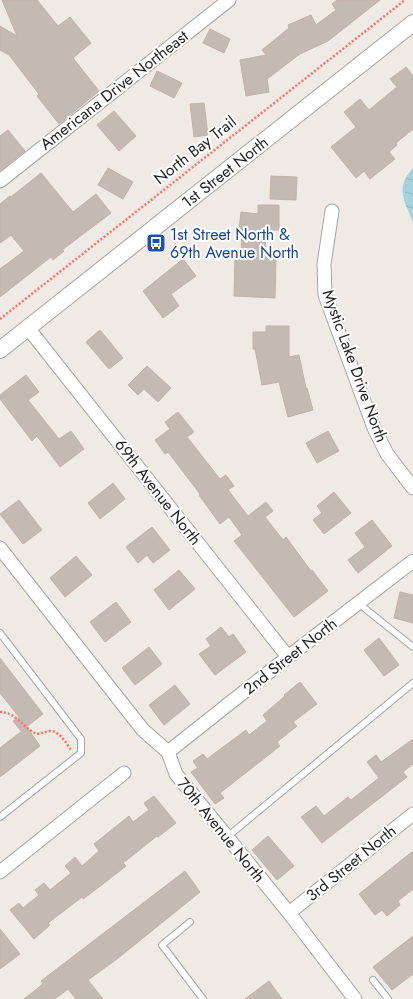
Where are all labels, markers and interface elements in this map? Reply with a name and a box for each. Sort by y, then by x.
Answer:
street label: Americana Drive Northeast [35,25,193,155]
street label: North Bay Trail [149,110,241,190]
street label: 1st Street North [177,131,273,213]
place label: 1st Street North & 69th Avenue North [170,223,299,264]
bus stop icon: 1st Street North & 69th Avenue North [145,232,167,254]
street label: Mystic Lake Drive North [317,286,393,446]
street label: 69th Avenue North [109,434,207,550]
street label: 2nd Street North [238,612,342,700]
street label: 70th Avenue North [172,773,270,887]
street label: 3rd Street North [301,819,401,907]

